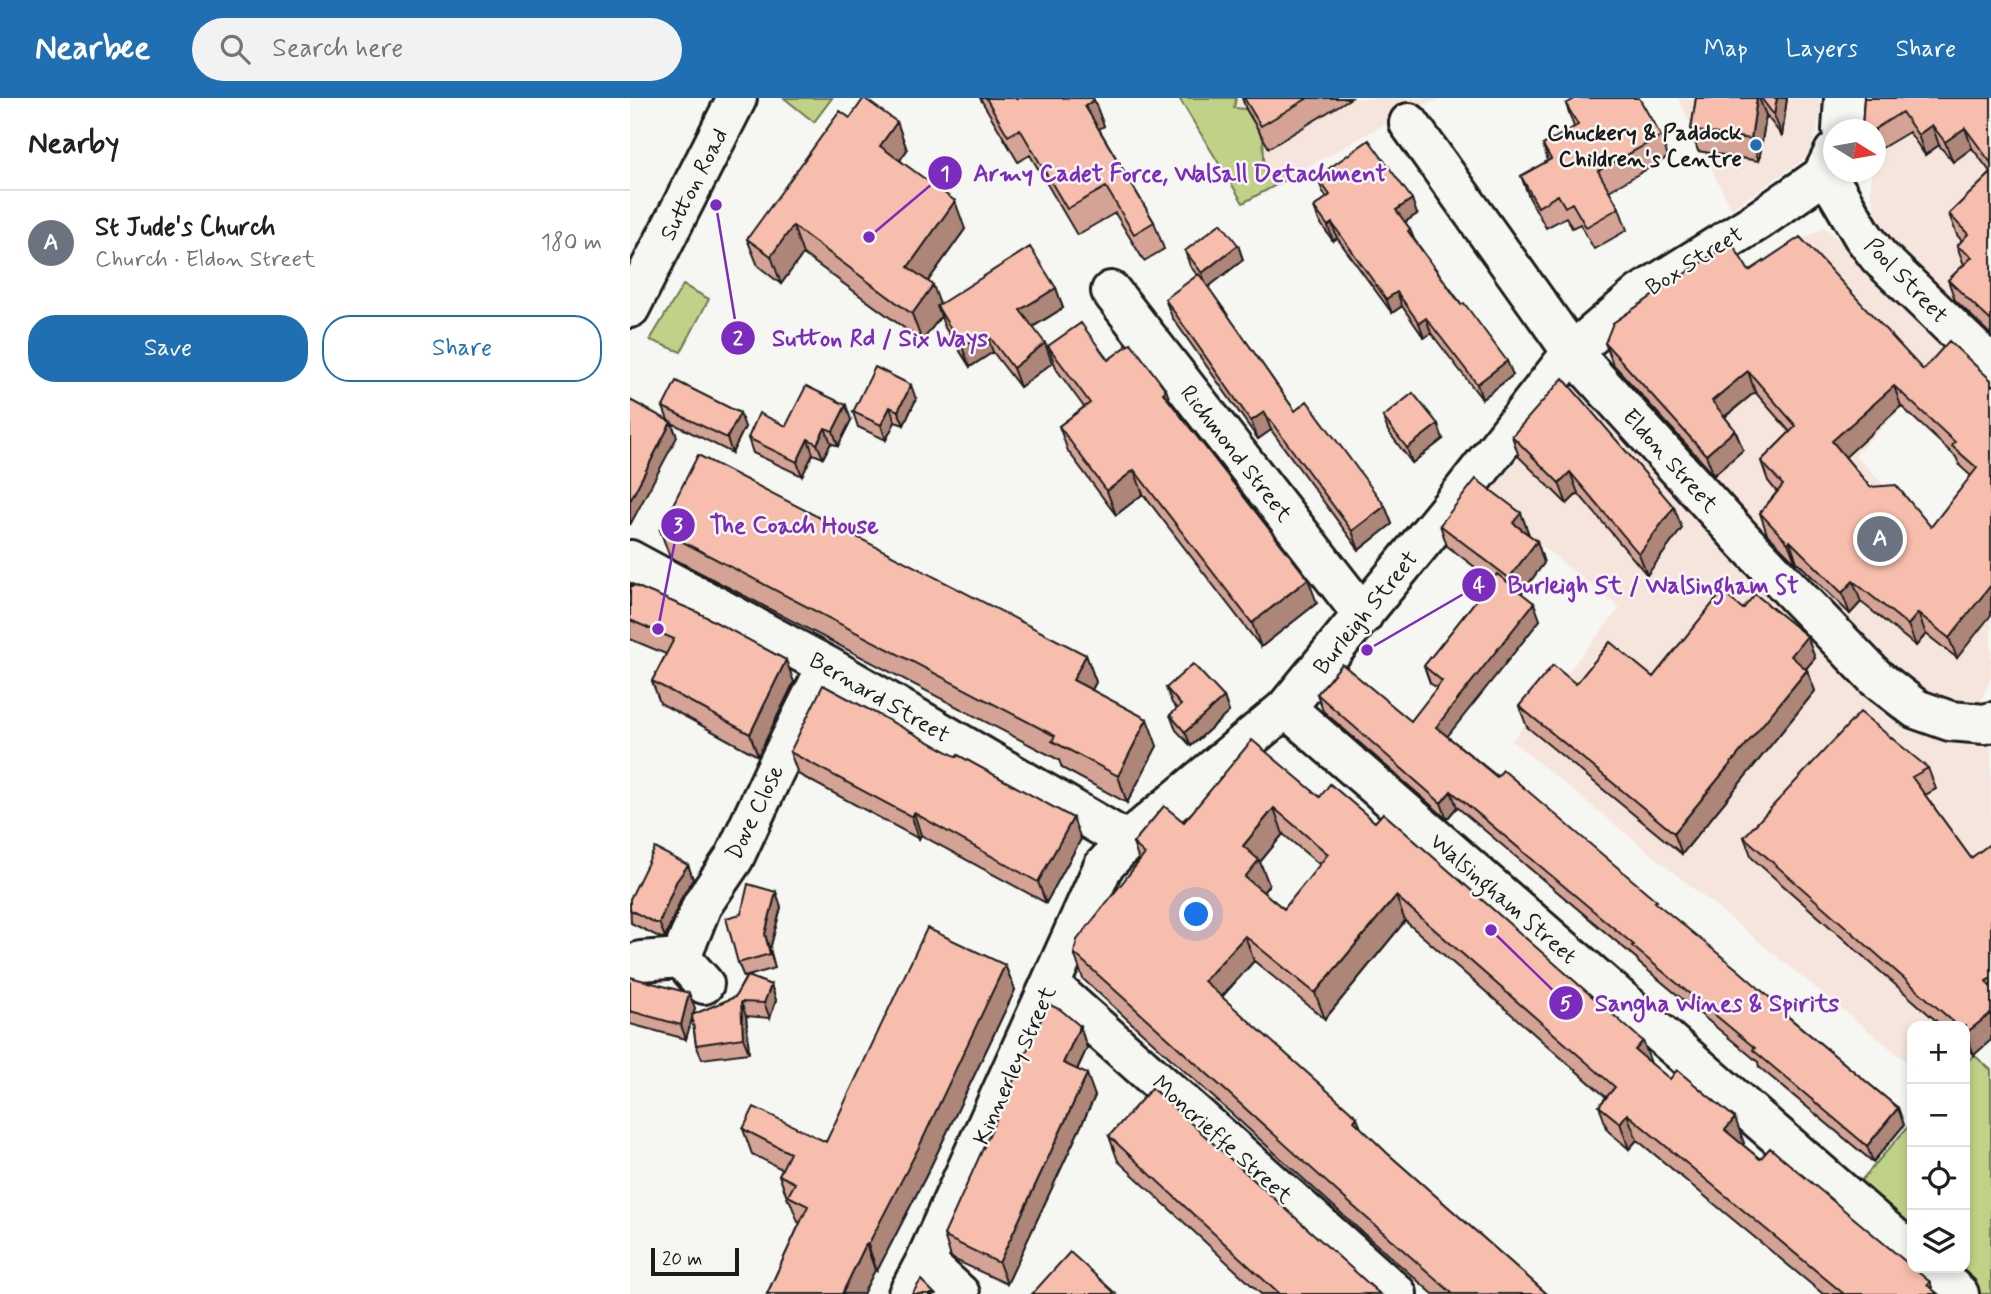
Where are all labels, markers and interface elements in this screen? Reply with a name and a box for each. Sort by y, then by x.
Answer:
search box [192,18,682,81]
text: Nearbee [35,27,150,71]
icon: search [216,30,254,68]
text: Search here [272,32,403,66]
text: Map [1704,34,1748,65]
text: Layers [1786,34,1858,65]
text: Share [1896,34,1956,65]
place label: Chuckery & Paddock Children's Centre [1547,119,1742,175]
north arrow [1823,119,1886,182]
text: Nearby [28,124,119,163]
street label: Sutton Road [654,124,736,246]
marker: Chuckery & Paddock Children's Centre [1748,137,1764,153]
callout: Army Cadet Force, Walsall Detachment [928,150,1397,195]
text: Army Cadet Force, Walsall Detachment [973,159,1387,190]
text: 1 [940,160,950,188]
text: St Jude's Church [95,211,276,245]
street label: Box Street [1641,220,1749,303]
text: A [43,228,59,258]
text: 180 m [541,228,602,258]
street label: Pool Street [1857,232,1954,331]
text: Church · Eldon Street [95,245,316,275]
button: Save [28,315,308,382]
button: Share [322,315,602,382]
callout: Sutton Rd / Six Ways [721,315,1003,360]
text: Sutton Rd / Six Ways [772,324,988,355]
text: 2 [733,325,744,353]
street label: Richmond Street [1172,379,1299,529]
street label: Eldon Street [1615,403,1725,520]
callout: The Coach House [661,502,893,547]
text: The Coach House [709,511,879,542]
text: 3 [673,512,683,540]
pin: A [1857,513,1903,565]
street label: Burleigh Street [1307,545,1426,681]
callout: Burleigh St / Walsingham St [1461,562,1809,607]
text: Burleigh St / Walsingham St [1507,571,1799,605]
text: 4 [1473,572,1486,600]
street label: Bernard Street [803,646,955,751]
street label: Dove Close [720,760,792,866]
street label: Walsingham Street [1421,827,1583,973]
your location [1179,897,1213,931]
callout: Sangha Wines & Spirits [1548,980,1850,1025]
street label: Kinnerley Street [967,981,1064,1150]
text: Sangha Wines & Spirits [1595,989,1840,1023]
text: 5 [1560,990,1573,1018]
map controls [1907,1021,1970,1273]
button: + [1907,1021,1970,1084]
street label: Moncrieffe Street [1145,1069,1299,1212]
button: − [1907,1084,1970,1147]
button: locate [1907,1147,1970,1210]
button: layers [1907,1210,1970,1273]
scale bar [651,1245,738,1277]
text: 20 m [662,1247,702,1272]

